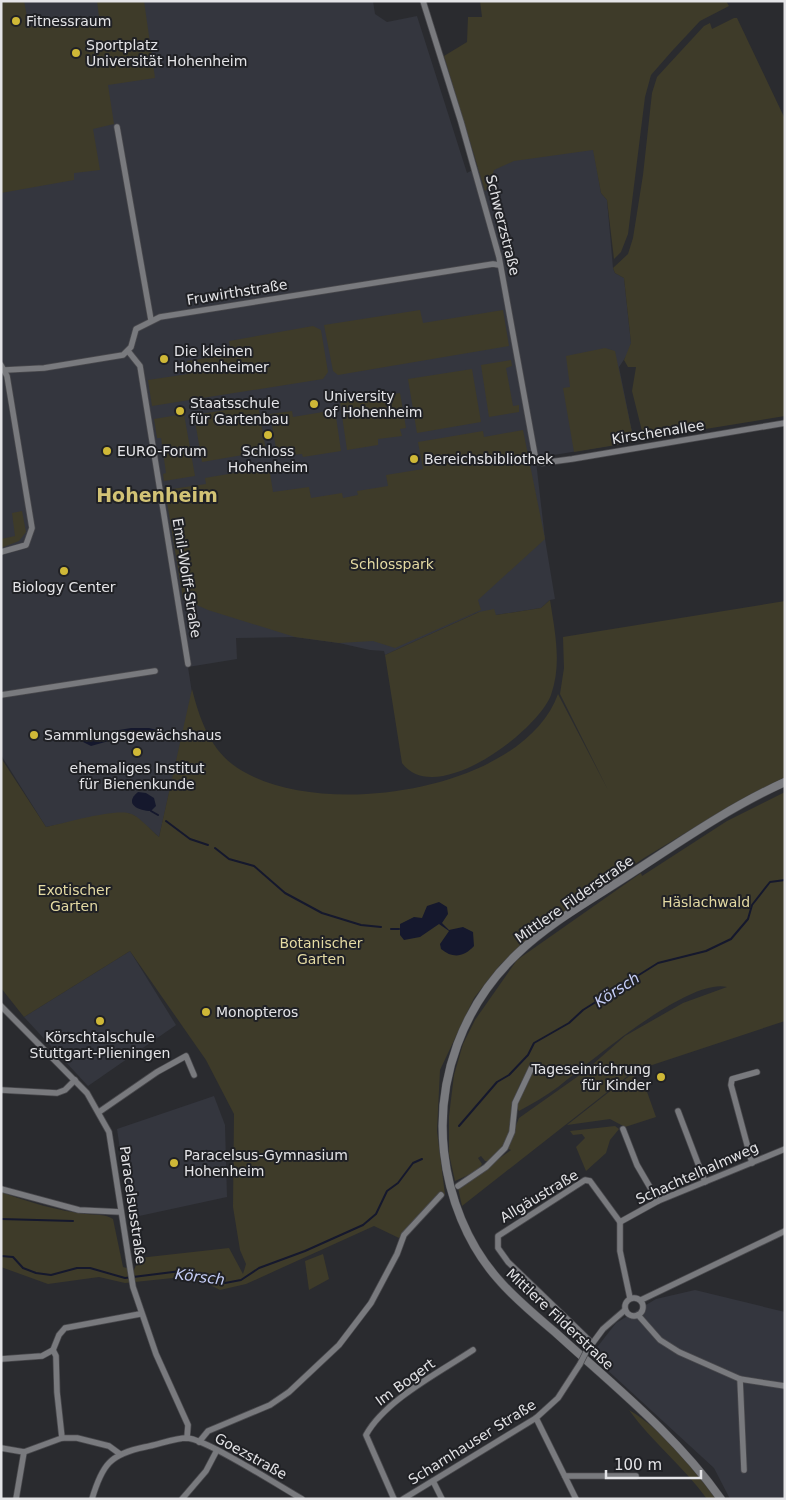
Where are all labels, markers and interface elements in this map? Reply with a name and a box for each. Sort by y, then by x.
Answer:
place label: Fitnessraum [26,13,111,29]
marker: Fitnessraum [10,15,22,27]
place label: Sportplatz Universität Hohenheim [86,37,247,69]
marker: Sportplatz Universität Hohenheim [70,47,82,59]
street label: Schwerzstraße [483,173,523,277]
street label: Fruwirthstraße [186,276,288,308]
place label: Die kleinen Hohenheimer [174,343,269,375]
marker: Die kleinen Hohenheimer [158,353,170,365]
place label: University of Hohenheim [324,388,422,420]
place label: Staatsschule für Gartenbau [190,395,289,427]
marker: University of Hohenheim [308,398,320,410]
marker: Staatsschule für Gartenbau [174,405,186,417]
street label: Kirschenallee [610,417,706,447]
marker: Schloss Hohenheim [262,429,274,441]
place label: EURO-Forum [117,443,207,459]
place label: Schloss Hohenheim [228,443,308,475]
marker: EURO-Forum [101,445,113,457]
place label: Bereichsbibliothek [424,451,554,467]
marker: Bereichsbibliothek [408,453,420,465]
district label: Hohenheim [96,484,218,506]
street label: Emil-Wolff-Straße [170,517,204,639]
park label: Schlosspark [350,556,435,572]
marker: Biology Center [58,565,70,577]
place label: Biology Center [12,579,116,595]
place label: Sammlungsgewächshaus [44,727,222,743]
marker: Sammlungsgewächshaus [28,729,40,741]
marker: ehemaliges Institut für Bienenkunde [131,746,143,758]
place label: ehemaliges Institut für Bienenkunde [70,760,205,792]
street label: Mittlere Filderstraße [512,852,636,946]
park label: Exotischer Garten [38,882,111,914]
park label: Häslachwald [662,894,750,910]
park label: Botanischer Garten [279,935,363,967]
water label: Körsch [591,969,643,1011]
place label: Monopteros [216,1004,298,1020]
marker: Monopteros [200,1006,212,1018]
marker: Körschtalschule Stuttgart-Plieningen [94,1015,106,1027]
place label: Körschtalschule Stuttgart-Plieningen [30,1029,170,1061]
place label: Tageseinrichrung für Kinder [530,1061,651,1093]
marker: Tageseinrichrung für Kinder [655,1071,667,1083]
street label: Schachtelhalmweg [633,1139,761,1207]
street label: Paracelsusstraße [117,1145,149,1265]
place label: Paracelsus-Gymnasium Hohenheim [184,1147,348,1179]
marker: Paracelsus-Gymnasium Hohenheim [168,1157,180,1169]
street label: Allgäustraße [497,1166,581,1226]
water label: Körsch [174,1265,226,1289]
street label: Mittlere Filderstraße [503,1265,617,1373]
street label: Im Bogert [372,1355,438,1409]
street label: Scharnhauser Straße [405,1396,539,1488]
street label: Goezstraße [212,1430,290,1482]
scale bar [606,1448,701,1480]
text: 100 m [614,1456,662,1474]

